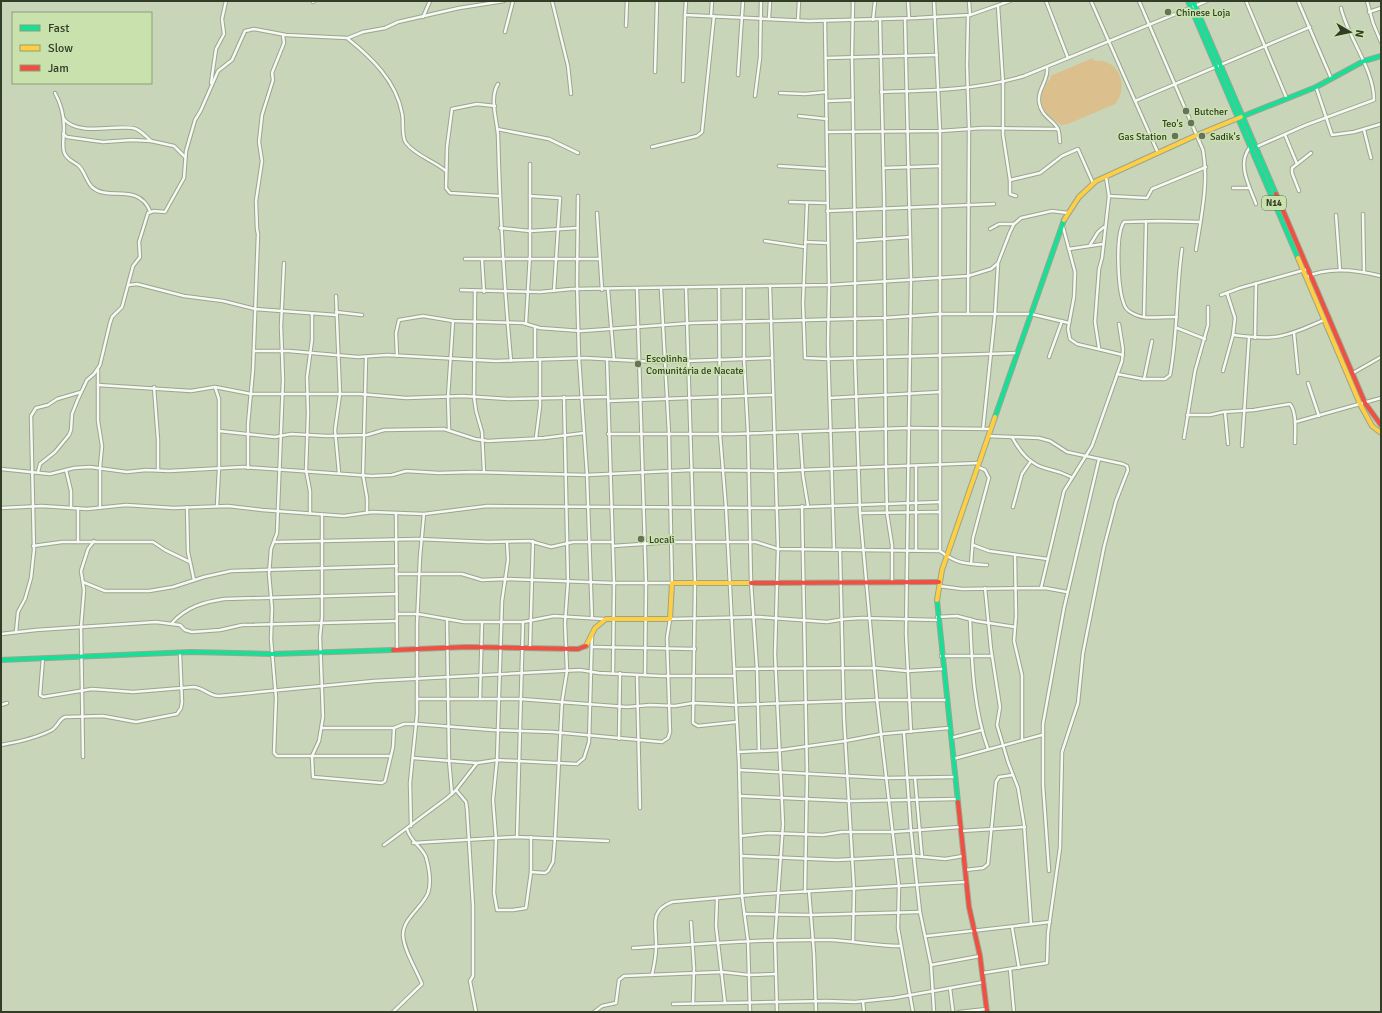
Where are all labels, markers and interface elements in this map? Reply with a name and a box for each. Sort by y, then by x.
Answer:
marker: Chinese Loja [1163,7,1173,17]
place label: Chinese Loja [1176,7,1230,19]
legend [12,12,152,84]
north arrow [1330,12,1370,52]
text: Fast [48,21,69,36]
text: N [1352,29,1366,38]
text: Slow [48,41,73,56]
text: Jam [48,61,69,76]
marker: Butcher [1181,106,1191,116]
place label: Butcher [1194,106,1228,118]
place label: Teo's [1162,118,1184,130]
marker: Teo's [1186,118,1196,128]
place label: Gas Station [1118,131,1167,143]
marker: Gas Station [1170,131,1180,141]
marker: Sadik's [1197,131,1207,141]
place label: Sadik's [1210,131,1241,143]
road number: N14 [1262,196,1286,210]
place label: Escolinha Comunitária de Nacate [646,353,744,377]
marker: Escolinha Comunitária de Nacate [633,359,643,369]
marker: Locali [636,534,646,544]
place label: Locali [649,534,675,546]

